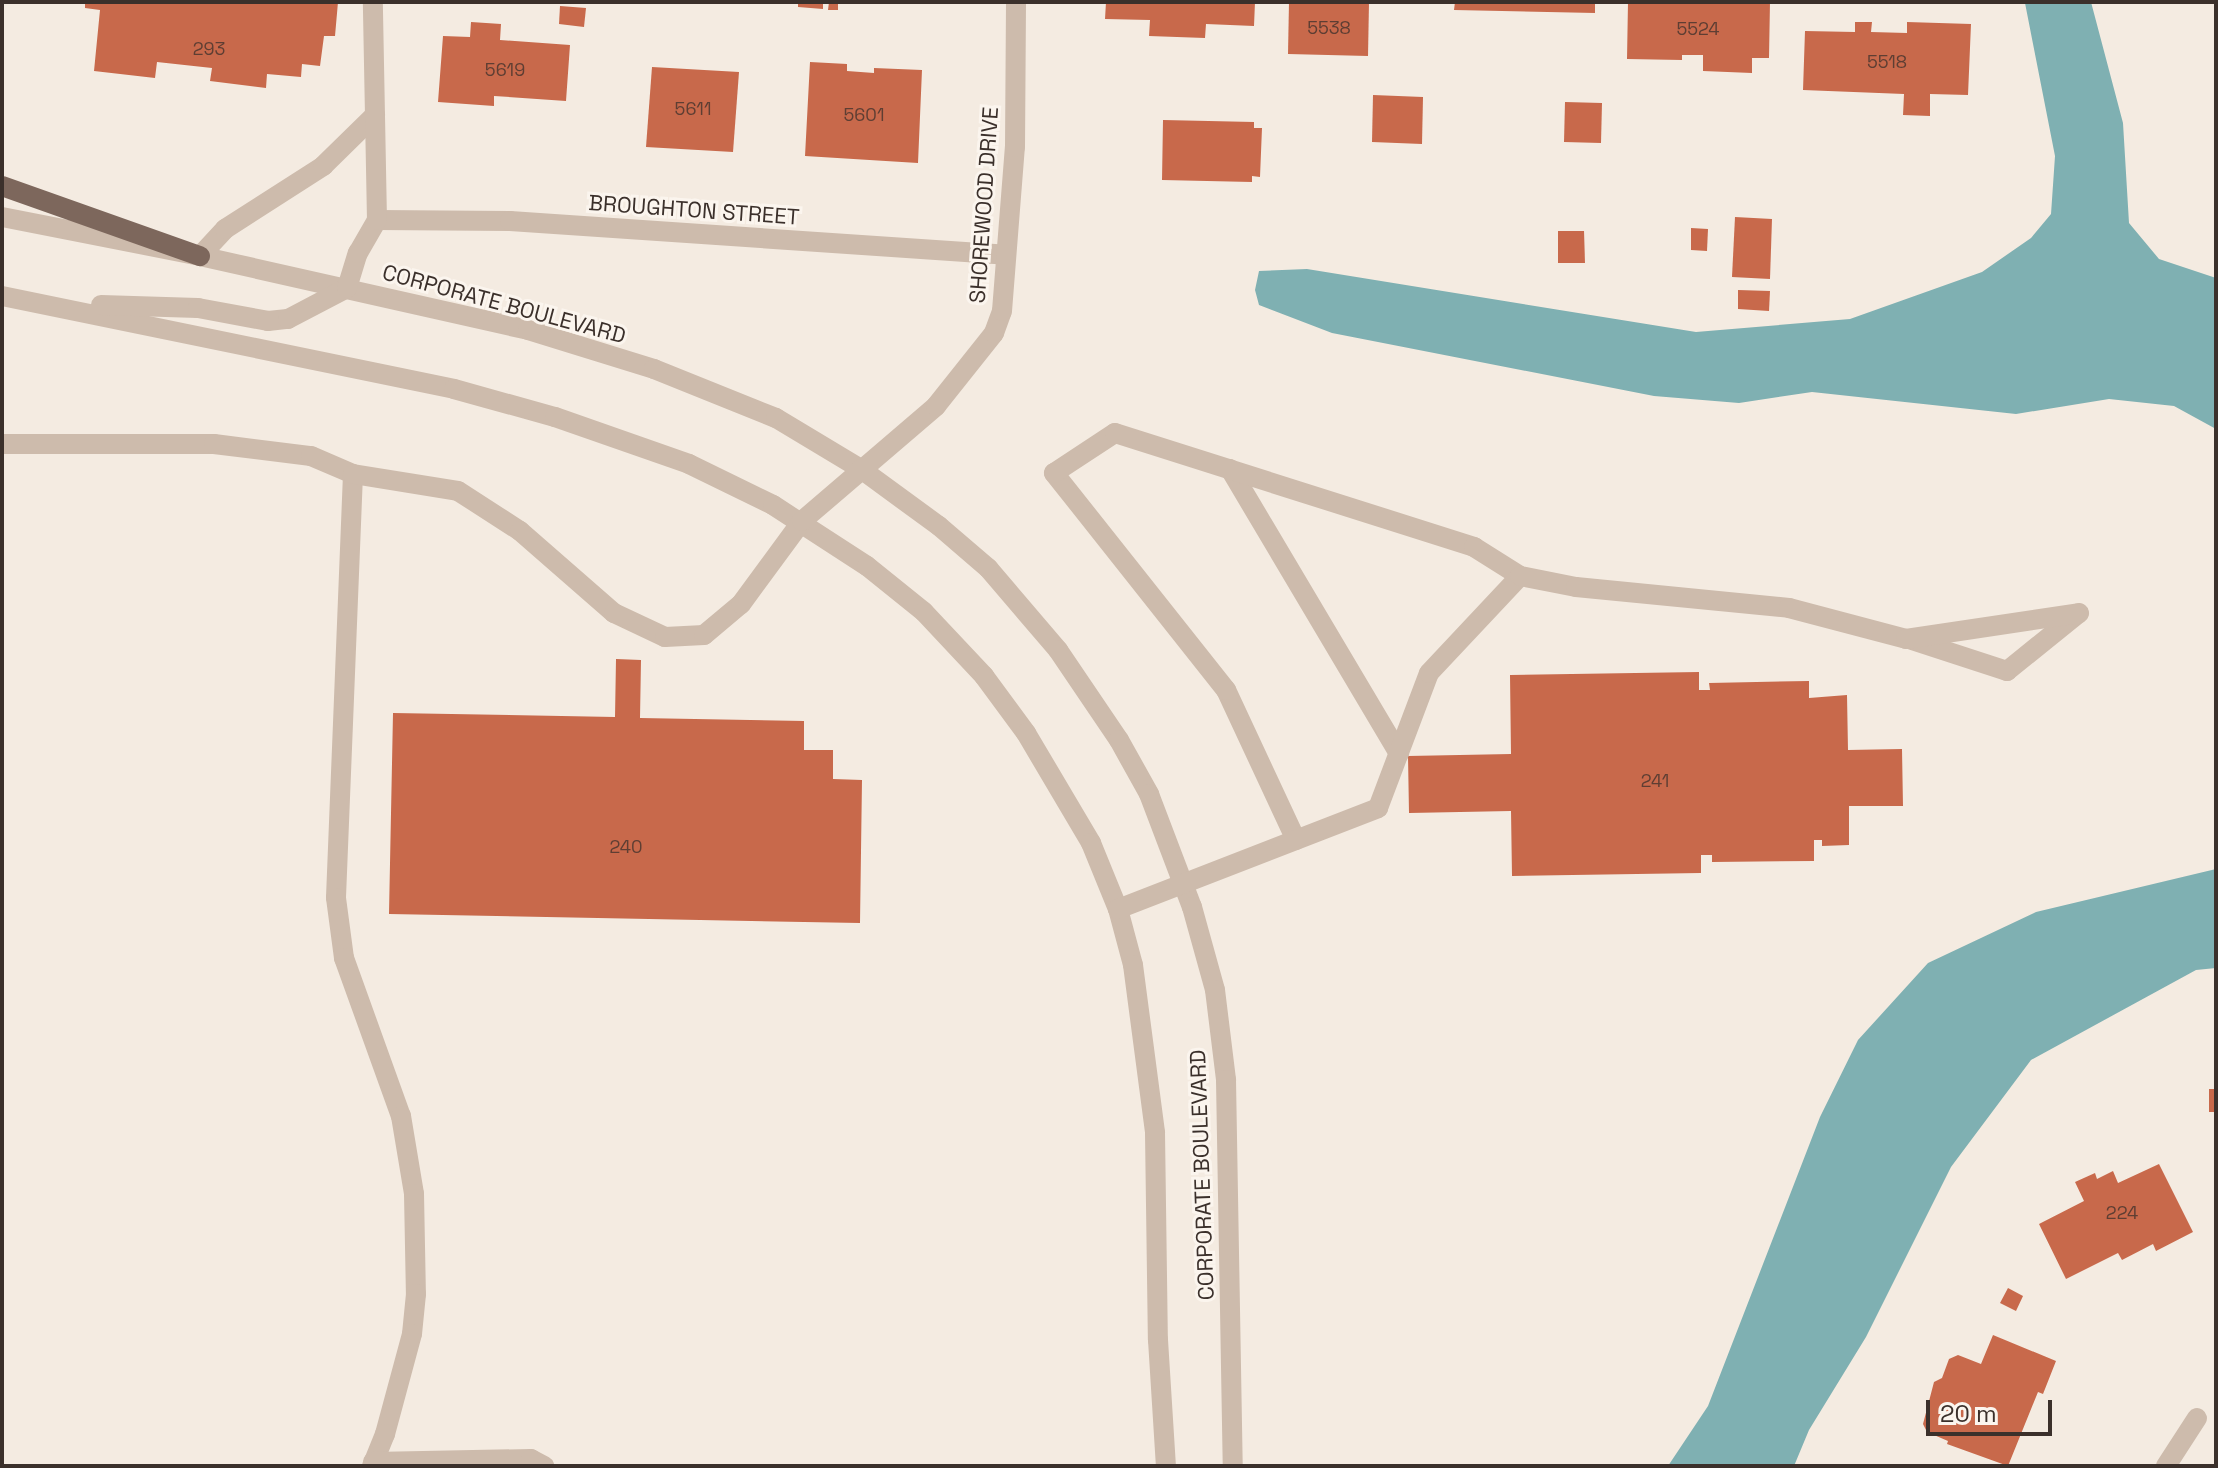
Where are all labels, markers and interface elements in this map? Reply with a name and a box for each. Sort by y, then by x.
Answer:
house number: 5538 [1307,17,1351,39]
house number: 5524 [1677,18,1719,40]
house number: 293 [193,38,225,60]
house number: 5518 [1867,51,1907,73]
house number: 5619 [485,59,525,81]
house number: 5611 [675,98,711,120]
house number: 5601 [844,104,884,126]
street label: SHOREWOOD DRIVE [964,106,1004,304]
street label: BROUGHTON STREET [588,189,800,231]
street label: CORPORATE BOULEVARD [379,259,629,349]
house number: 241 [1641,770,1669,792]
house number: 240 [609,836,643,858]
street label: CORPORATE BOULEVARD [1184,1049,1220,1301]
house number: 224 [2106,1202,2138,1224]
scale bar [1930,1384,2056,1434]
text: 20 m [1940,1398,1997,1429]

